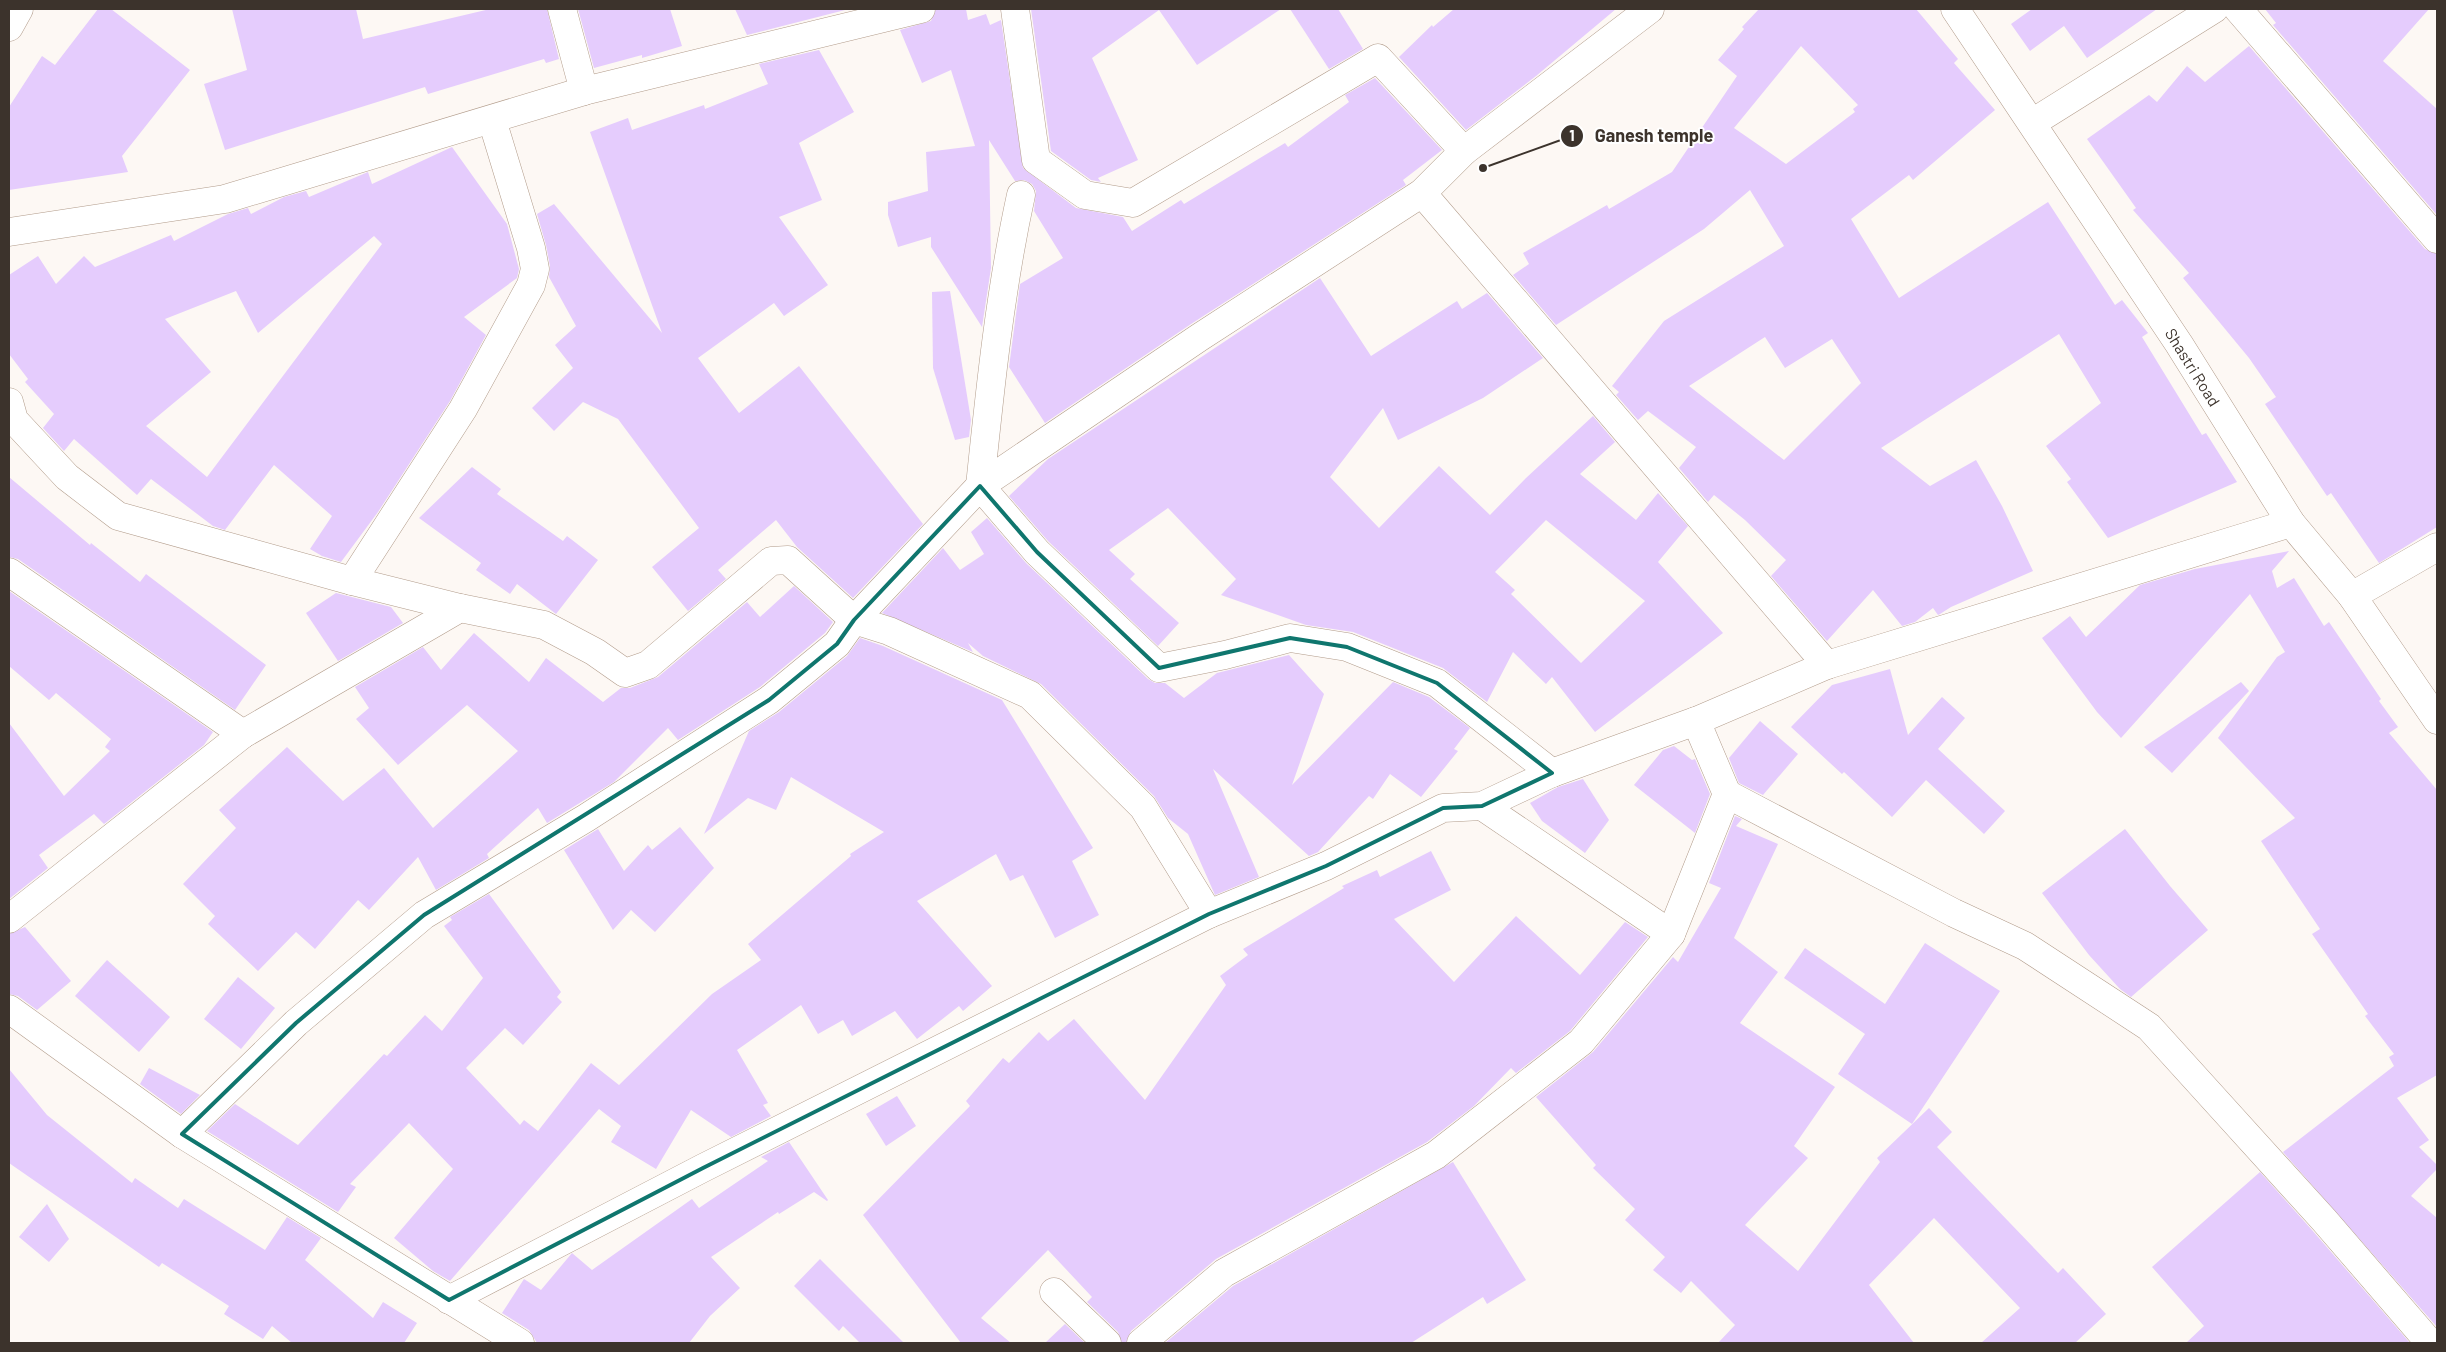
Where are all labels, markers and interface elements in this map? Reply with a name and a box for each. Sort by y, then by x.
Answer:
callout: Ganesh temple [1560,119,1723,152]
text: Ganesh temple [1595,124,1713,146]
text: 1 [1569,126,1575,144]
street label: Shastri Road [2162,325,2224,409]

